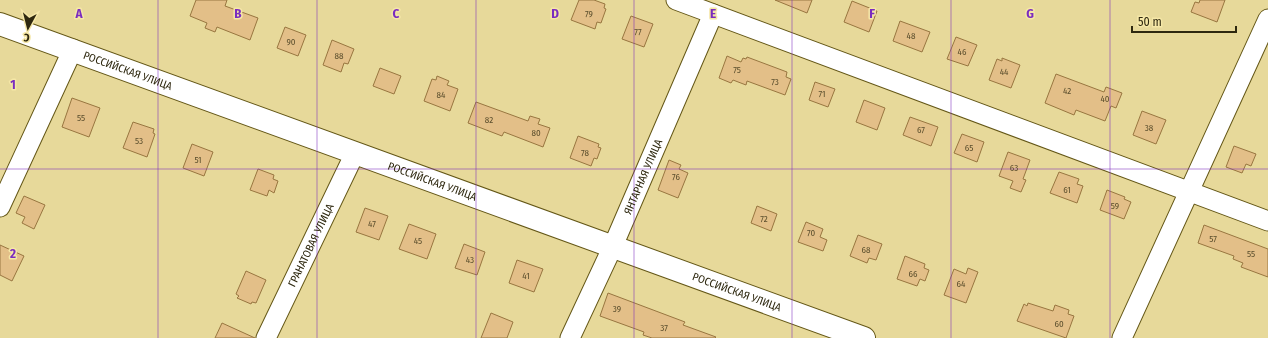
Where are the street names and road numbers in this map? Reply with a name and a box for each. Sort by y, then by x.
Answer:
street label: РОССИЙСКАЯ УЛИЦА [81,49,174,93]
street label: ЯНТАРНАЯ УЛИЦА [621,137,665,217]
street label: РОССИЙСКАЯ УЛИЦА [386,159,479,204]
street label: ГРАНАТОВАЯ УЛИЦА [286,202,337,289]
street label: РОССИЙСКАЯ УЛИЦА [690,270,783,314]

